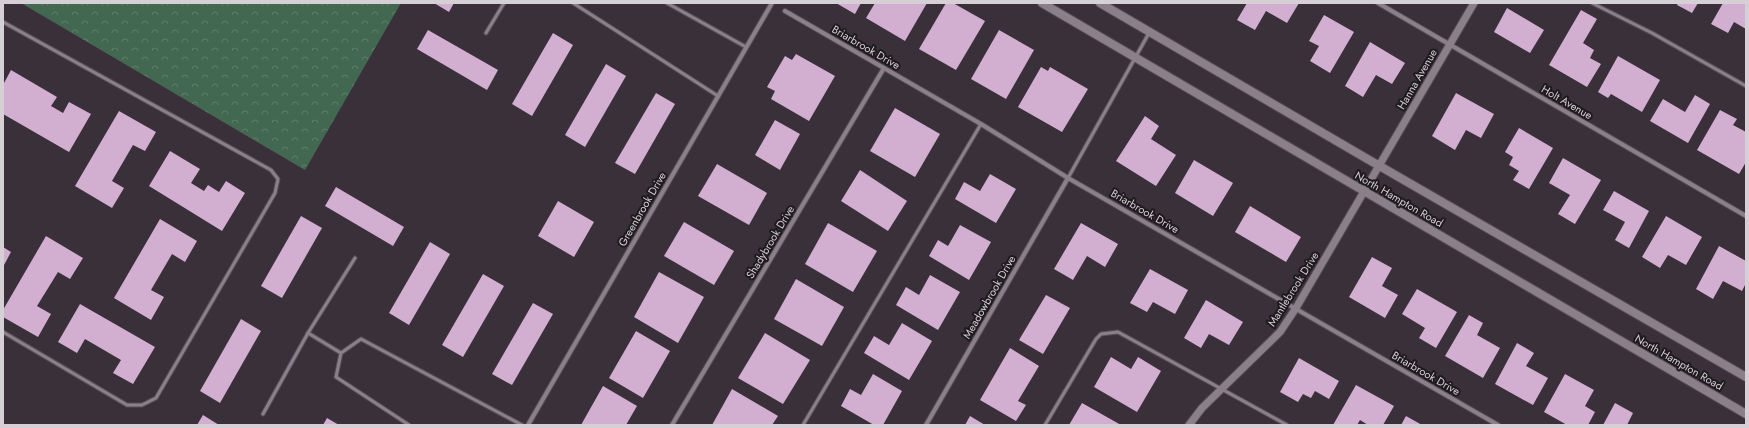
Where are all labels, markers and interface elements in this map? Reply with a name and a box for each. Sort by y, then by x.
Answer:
street label: Briarbrook Drive [829,21,903,73]
street label: Hanna Avenue [1393,45,1441,112]
street label: Holt Avenue [1538,81,1596,123]
street label: North Hampton Road [1352,167,1446,231]
street label: Greenbrook Drive [614,168,670,249]
street label: Briarbrook Drive [1108,185,1182,237]
street label: Shadybrook Drive [742,202,798,282]
street label: Mantlebrook Drive [1264,248,1323,329]
street label: Meadowbrook Drive [959,252,1020,342]
street label: North Hampton Road [1632,330,1726,394]
street label: Briarbrook Drive [1389,347,1463,399]

